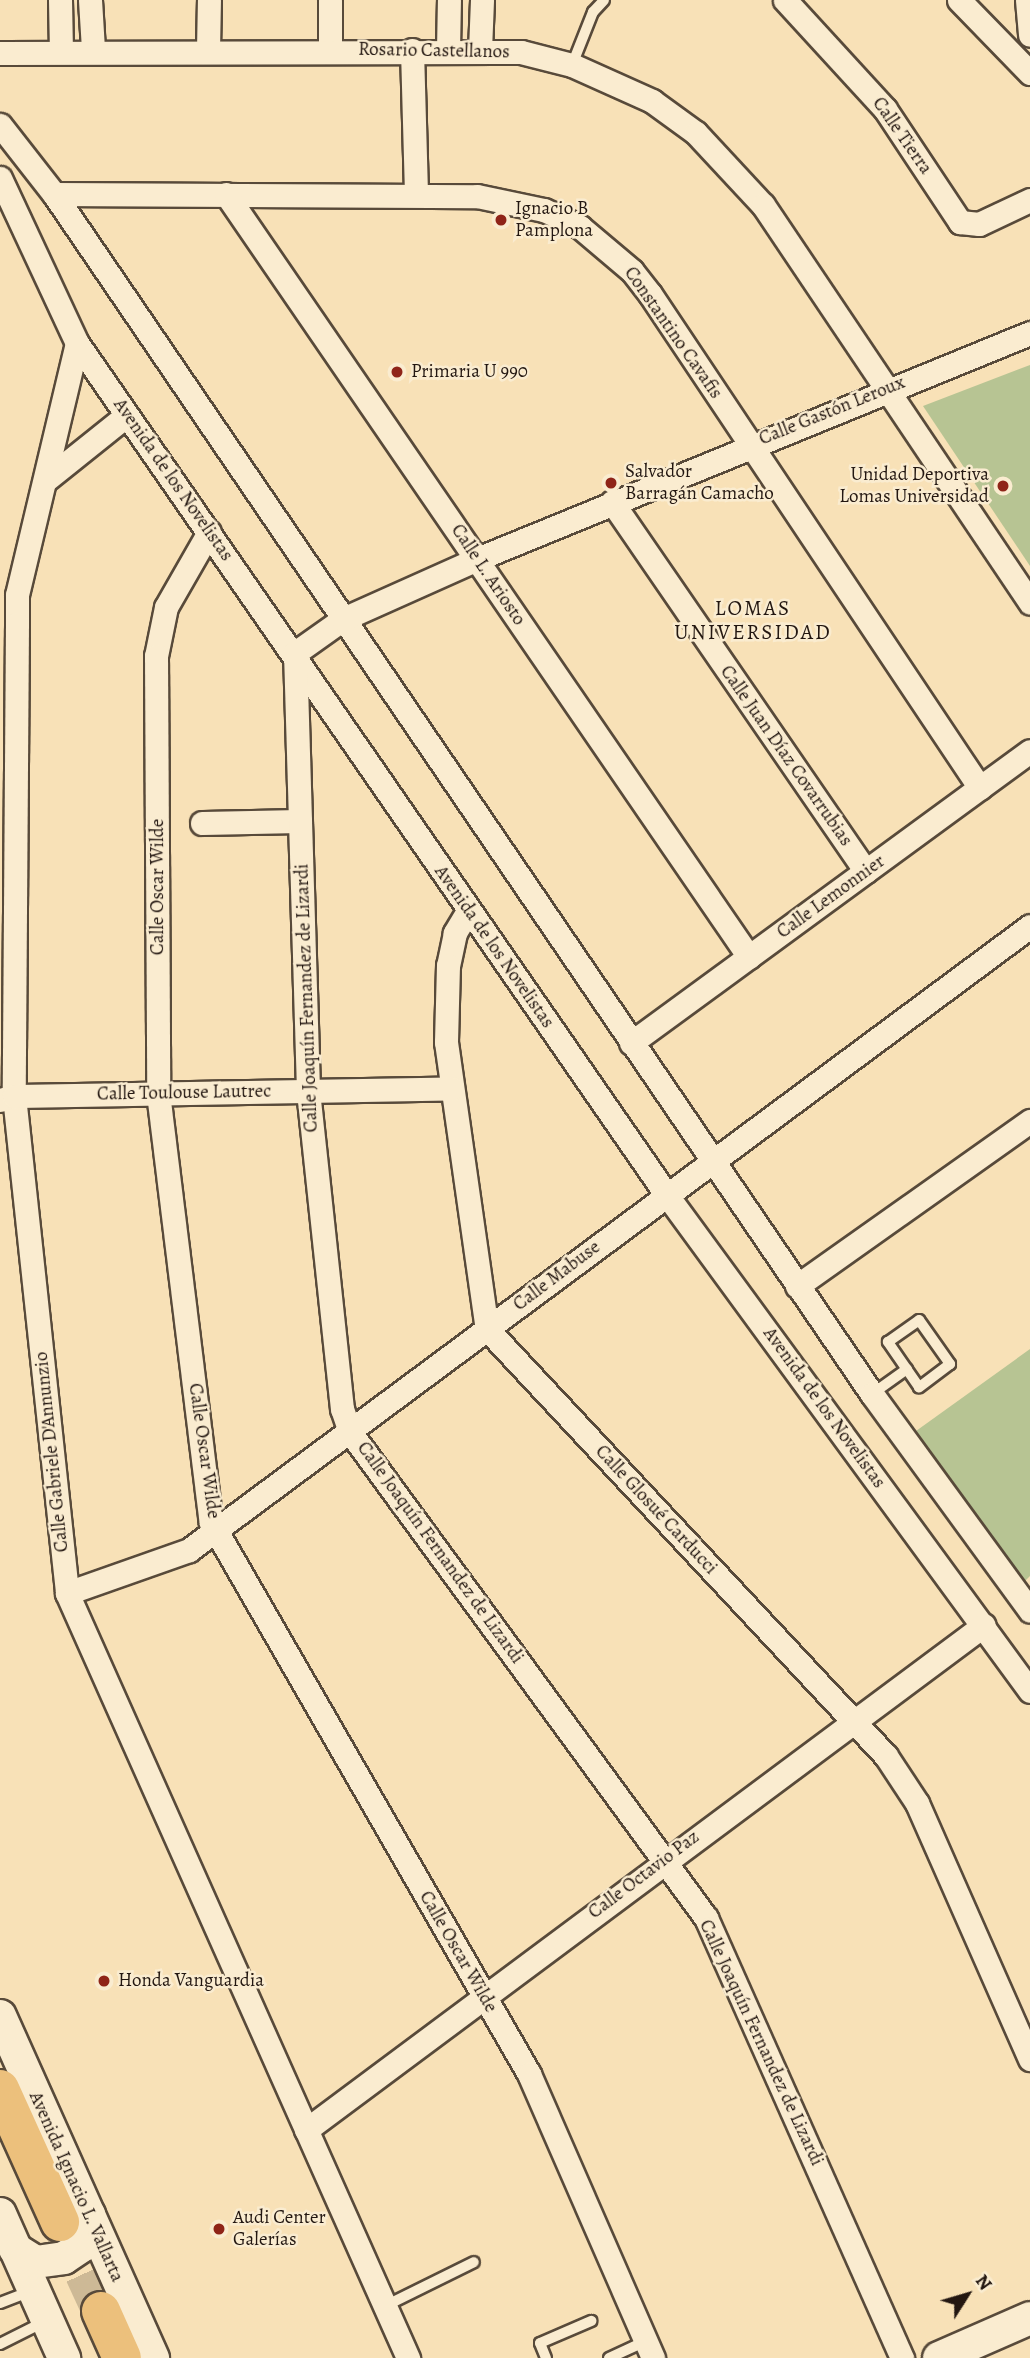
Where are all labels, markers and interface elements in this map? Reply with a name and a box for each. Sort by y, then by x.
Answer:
street label: Rosario Castellanos [358,38,510,64]
street label: Calle Tierra [867,93,937,179]
place label: Ignacio B Pamplona [515,198,593,242]
marker: Ignacio B Pamplona [493,212,509,228]
street label: Constantino Cavafis [619,263,727,403]
place label: Primaria U 990 [411,361,528,383]
marker: Primaria U 990 [389,364,405,380]
street label: Calle Gastón Leroux [756,371,908,451]
street label: Avenida de los Novelistas [108,394,238,566]
place label: Salvador Barragán Camacho [625,461,774,505]
place label: Unidad Deportiva Lomas Universidad [839,464,989,508]
marker: Salvador Barragán Camacho [603,475,619,491]
marker: Unidad Deportiva Lomas Universidad [995,478,1011,494]
street label: Calle L. Ariosto [446,520,530,630]
district label: LOMAS UNIVERSIDAD [676,595,830,645]
street label: Calle Juan Díaz Covarrubias [715,661,857,851]
street label: Calle Oscar Wilde [147,819,169,955]
street label: Calle Lemonnier [773,850,889,944]
street label: Avenida de los Novelistas [429,861,559,1033]
street label: Calle Joaquín Fernandez de Lizardi [291,863,323,1133]
street label: Calle Toulouse Lautrec [97,1080,271,1106]
street label: Calle Mabuse [509,1236,605,1316]
street label: Avenida de los Novelistas [758,1323,890,1493]
street label: Calle Gabriele D'Annunzio [30,1351,74,1553]
street label: Calle Oscar Wilde [183,1382,225,1520]
street label: Calle Joaquín Fernandez de Lizardi [352,1438,528,1668]
street label: Calle Glosué Carducci [590,1441,722,1579]
street label: Calle Octavio Paz [584,1826,704,1924]
street label: Calle Oscar Wilde [414,1887,502,2017]
street label: Calle Joaquín Fernandez de Lizardi [694,1916,828,2170]
place label: Honda Vanguardia [118,1970,264,1992]
marker: Honda Vanguardia [96,1973,112,1989]
street label: Avenida Ignacio L. Vallarta [24,2088,128,2286]
place label: Audi Center Galerías [233,2207,326,2251]
marker: Audi Center Galerías [211,2221,227,2237]
north arrow [932,2260,1002,2330]
text: N [969,2269,998,2296]

